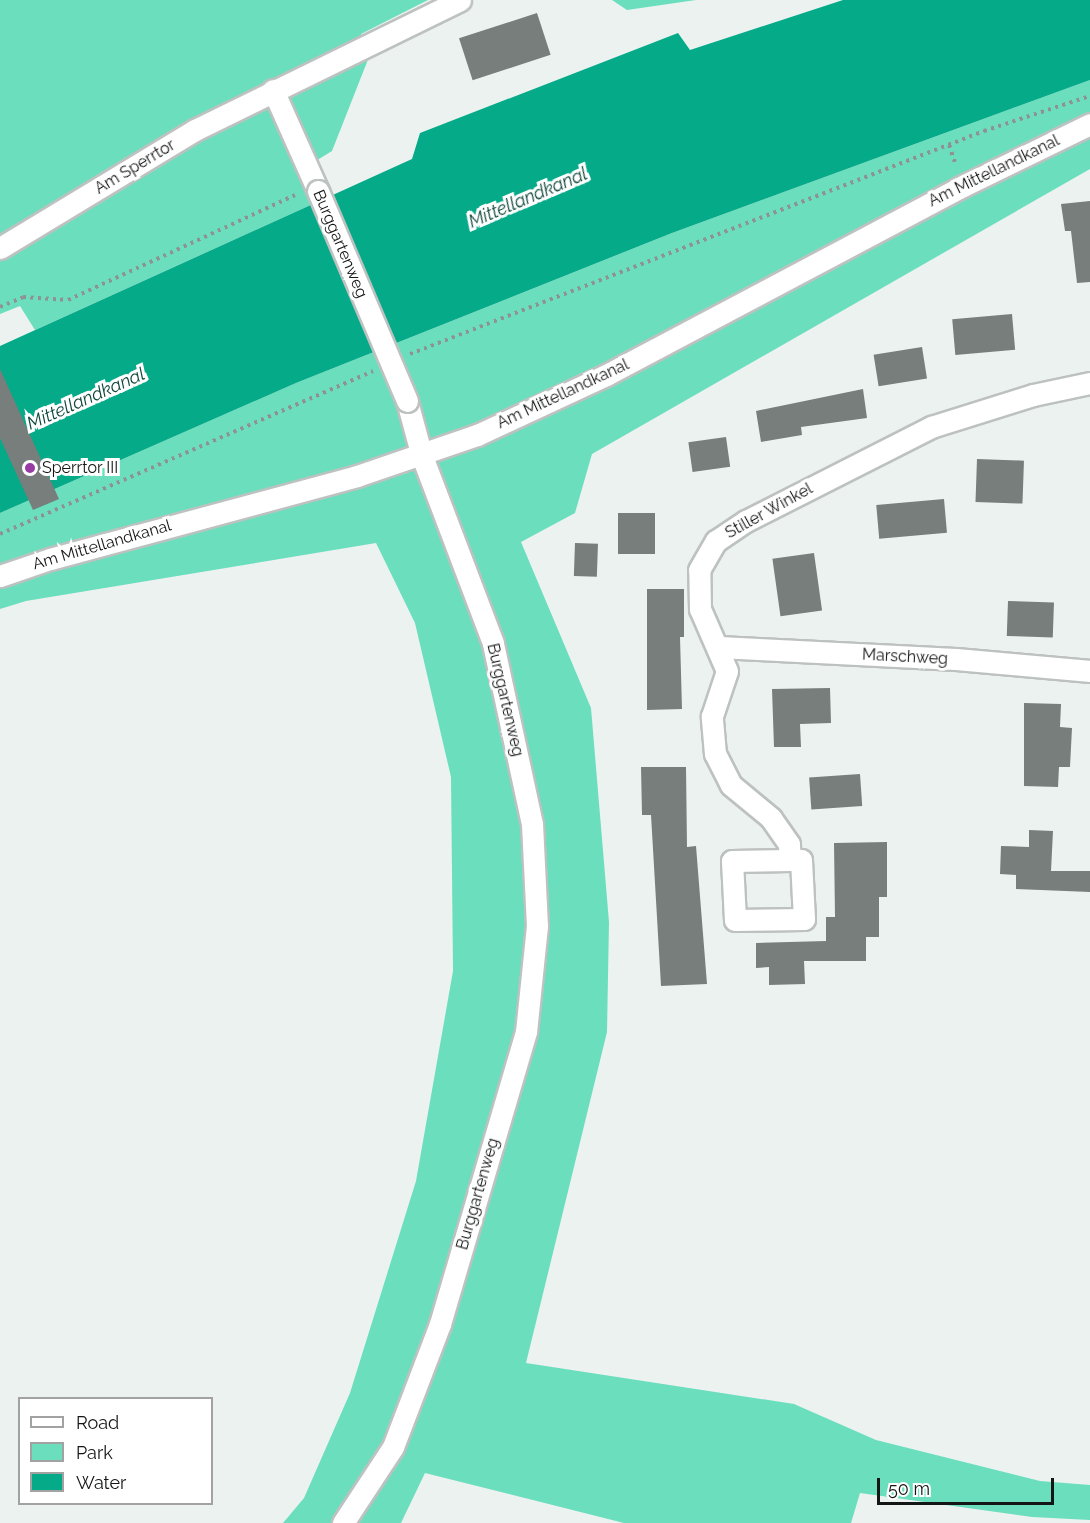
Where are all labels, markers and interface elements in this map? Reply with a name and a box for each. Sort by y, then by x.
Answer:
street label: Am Mittellandkanal [925,131,1063,211]
street label: Am Sperrtor [91,136,179,198]
water label: Mittellandkanal [465,163,591,233]
street label: Burggartenweg [309,187,371,301]
street label: Am Mittellandkanal [494,355,632,433]
water label: Mittellandkanal [24,363,148,435]
place label: Sperrtor III [42,458,119,478]
marker: Sperrtor III [23,461,37,475]
street label: Stiller Winkel [722,479,816,543]
street label: Am Mittellandkanal [30,516,174,574]
street label: Burggartenweg [483,642,527,758]
street label: Marschweg [862,645,948,669]
street label: Burggartenweg [453,1136,503,1252]
legend [18,1397,213,1505]
text: Road [76,1412,119,1433]
text: Park [76,1442,113,1463]
scale bar [880,1466,1057,1504]
text: Water [76,1472,126,1493]
text: 50 m [888,1478,930,1499]

